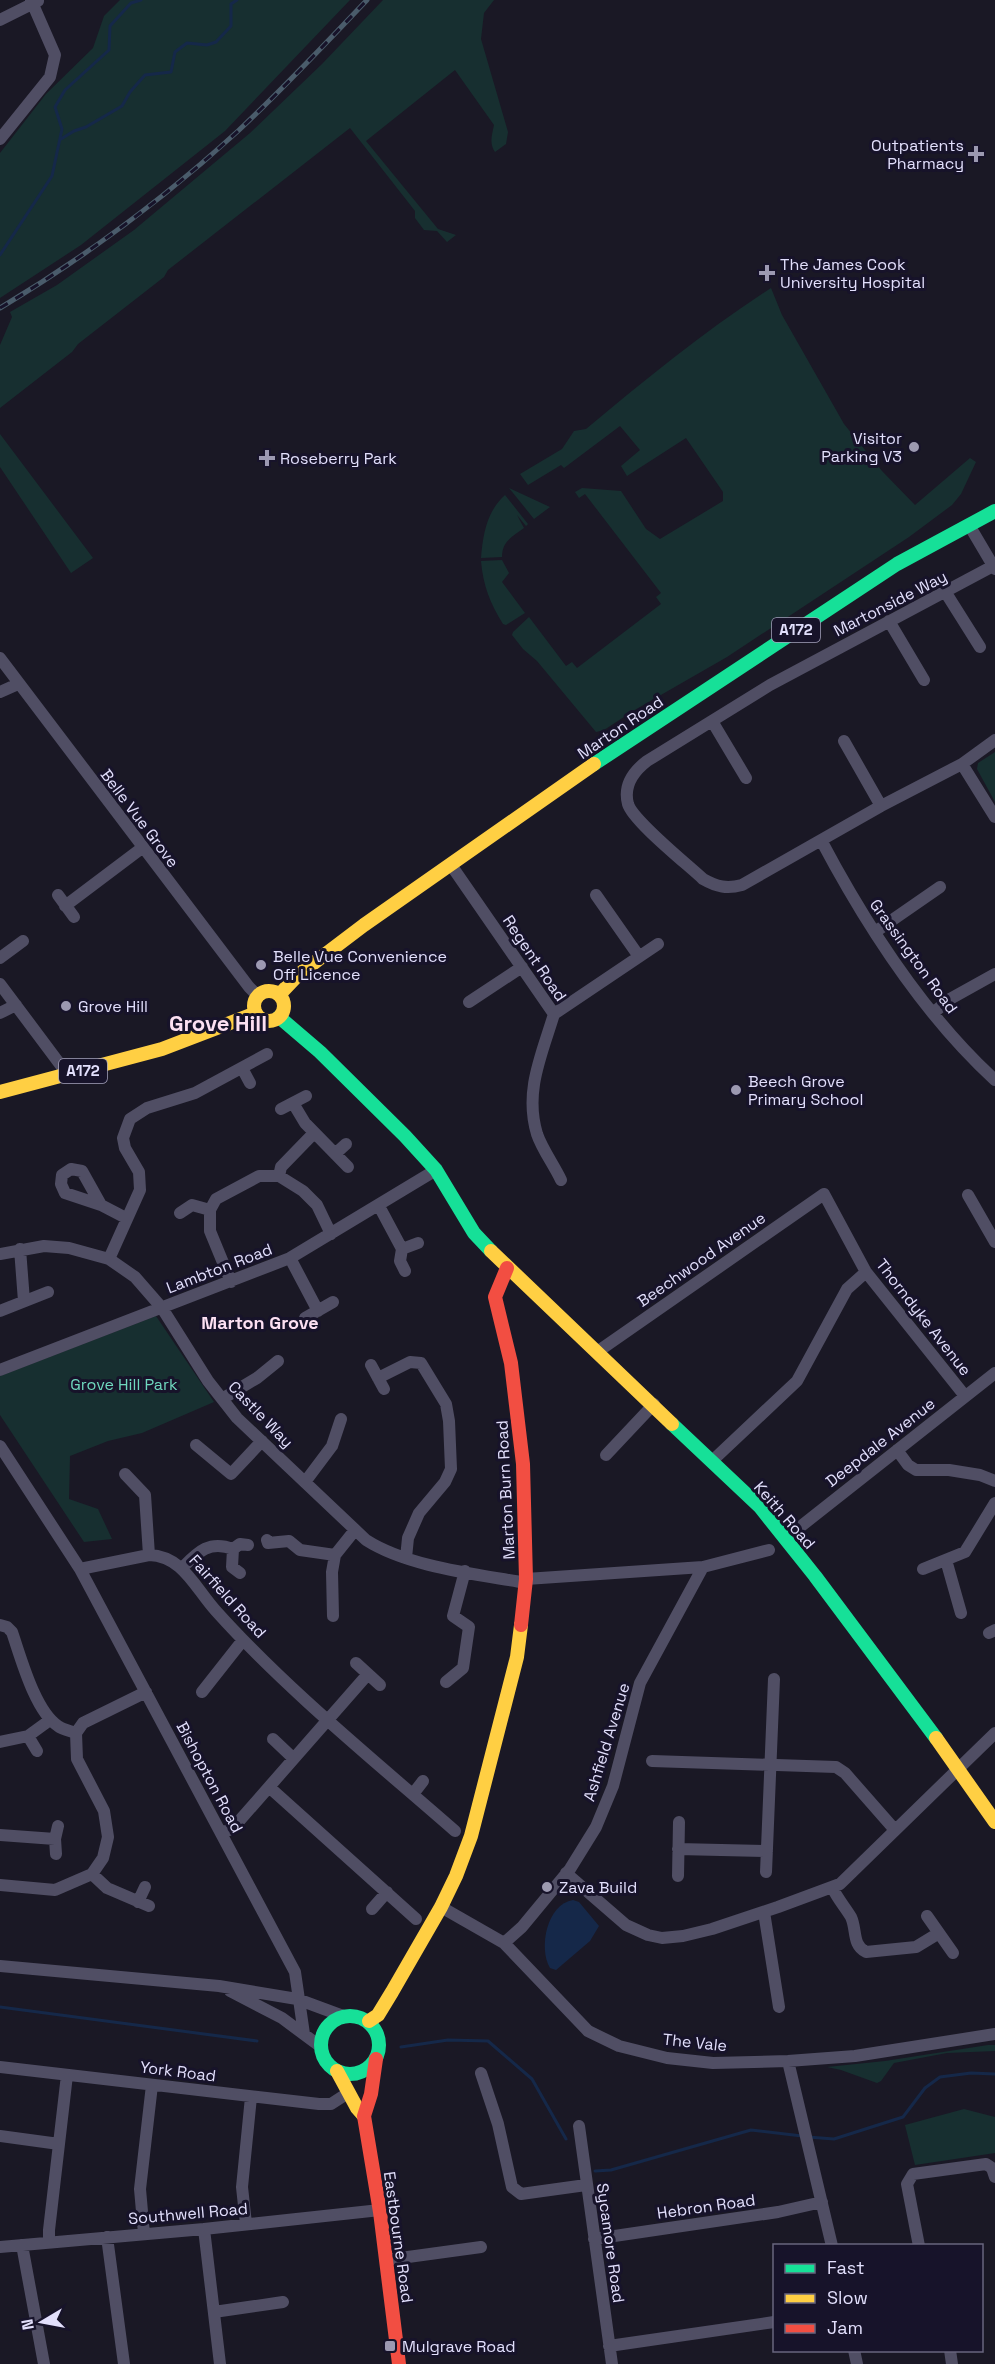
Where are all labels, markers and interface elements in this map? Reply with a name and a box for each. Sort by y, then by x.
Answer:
place label: Outpatients Pharmacy [871,135,964,174]
marker: Outpatients Pharmacy [969,147,983,161]
place label: The James Cook University Hospital [780,254,925,293]
marker: The James Cook University Hospital [758,264,776,282]
place label: Visitor Parking V3 [821,428,902,467]
marker: Visitor Parking V3 [907,440,921,454]
place label: Roseberry Park [280,448,397,469]
marker: Roseberry Park [258,449,276,467]
street label: Martonside Way [830,566,951,641]
road number: A172 [772,618,820,642]
street label: Marton Road [573,691,667,764]
street label: Belle Vue Grove [96,765,184,872]
street label: Grassington Road [865,895,962,1018]
street label: Regent Road [498,911,571,1005]
place label: Belle Vue Convenience Off Licence [273,946,447,985]
marker: Belle Vue Convenience Off Licence [254,958,268,972]
place label: Grove Hill [78,996,148,1017]
marker: Grove Hill [59,999,73,1013]
district label: Grove Hill [169,1009,267,1037]
road number: A172 [59,1059,107,1083]
place label: Beech Grove Primary School [748,1071,863,1110]
marker: Beech Grove Primary School [729,1083,743,1097]
street label: Beechwood Avenue [633,1207,770,1312]
street label: Lambton Road [163,1239,275,1298]
street label: Thorndyke Avenue [871,1254,976,1380]
district label: Marton Grove [201,1311,319,1334]
park label: Grove Hill Park [70,1374,178,1395]
street label: Castle Way [224,1376,298,1452]
street label: Deepdale Avenue [821,1393,939,1492]
street label: Marton Burn Road [491,1420,520,1560]
street label: Keith Road [749,1477,820,1554]
street label: Fairfield Road [185,1550,271,1643]
street label: Ashfield Avenue [578,1680,634,1804]
street label: Bishopton Road [171,1718,248,1836]
place label: Zava Build [559,1877,637,1898]
marker: Zava Build [540,1880,554,1894]
street label: The Vale [662,2029,728,2056]
street label: York Road [139,2056,217,2087]
street label: Eastbourne Road [379,2170,418,2304]
street label: Sycamore Road [592,2182,629,2304]
street label: Hebron Road [656,2189,757,2224]
street label: Southwell Road [127,2198,249,2229]
legend [773,2244,983,2352]
text: Fast [827,2256,864,2279]
text: Slow [827,2286,868,2309]
north arrow [12,2292,72,2352]
text: Jam [827,2316,863,2339]
text: N [16,2317,39,2332]
place label: Mulgrave Road [402,2336,516,2357]
marker: Mulgrave Road [383,2339,397,2353]

